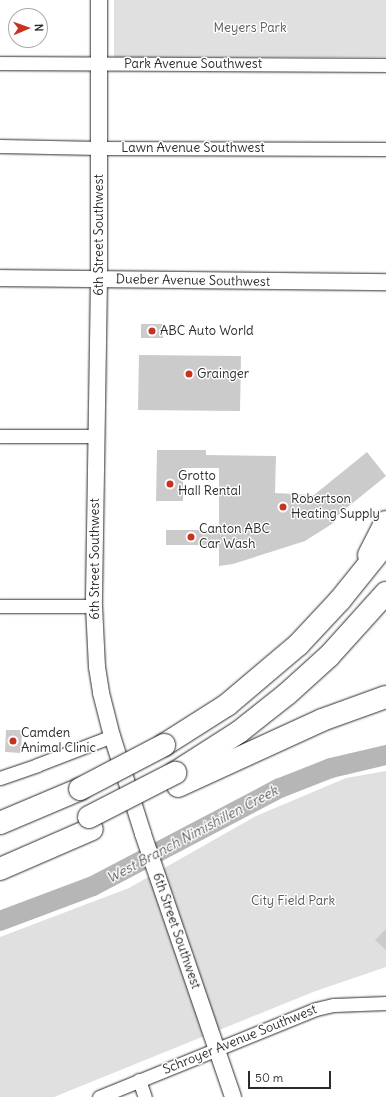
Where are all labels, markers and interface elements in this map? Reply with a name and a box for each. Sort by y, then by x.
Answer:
north arrow [8,8,48,48]
park label: Meyers Park [213,20,287,36]
text: N [32,24,46,32]
street label: Park Avenue Southwest [124,56,262,72]
street label: Lawn Avenue Southwest [121,140,265,156]
street label: 6th Street Southwest [91,174,107,296]
street label: Dueber Avenue Southwest [116,272,270,290]
place label: ABC Auto World [160,323,254,339]
marker: ABC Auto World [147,326,157,336]
place label: Grainger [197,366,249,382]
marker: Grainger [184,369,194,379]
place label: Grotto Hall Rental [178,469,241,500]
marker: Grotto Hall Rental [165,479,175,489]
place label: Robertson Heating Supply [291,492,380,523]
street label: 6th Street Southwest [87,498,103,620]
marker: Robertson Heating Supply [278,502,288,512]
place label: Canton ABC Car Wash [199,522,270,553]
marker: Canton ABC Car Wash [186,532,196,542]
place label: Camden Animal Clinic [21,726,96,757]
marker: Camden Animal Clinic [8,736,18,746]
water label: West Branch Nimishillen Creek [104,782,280,886]
street label: 6th Street Southwest [149,871,203,991]
park label: City Field Park [251,893,335,909]
street label: Schroyer Avenue Southwest [161,1002,319,1078]
scale bar [250,1063,333,1089]
text: 50 m [255,1070,283,1085]

